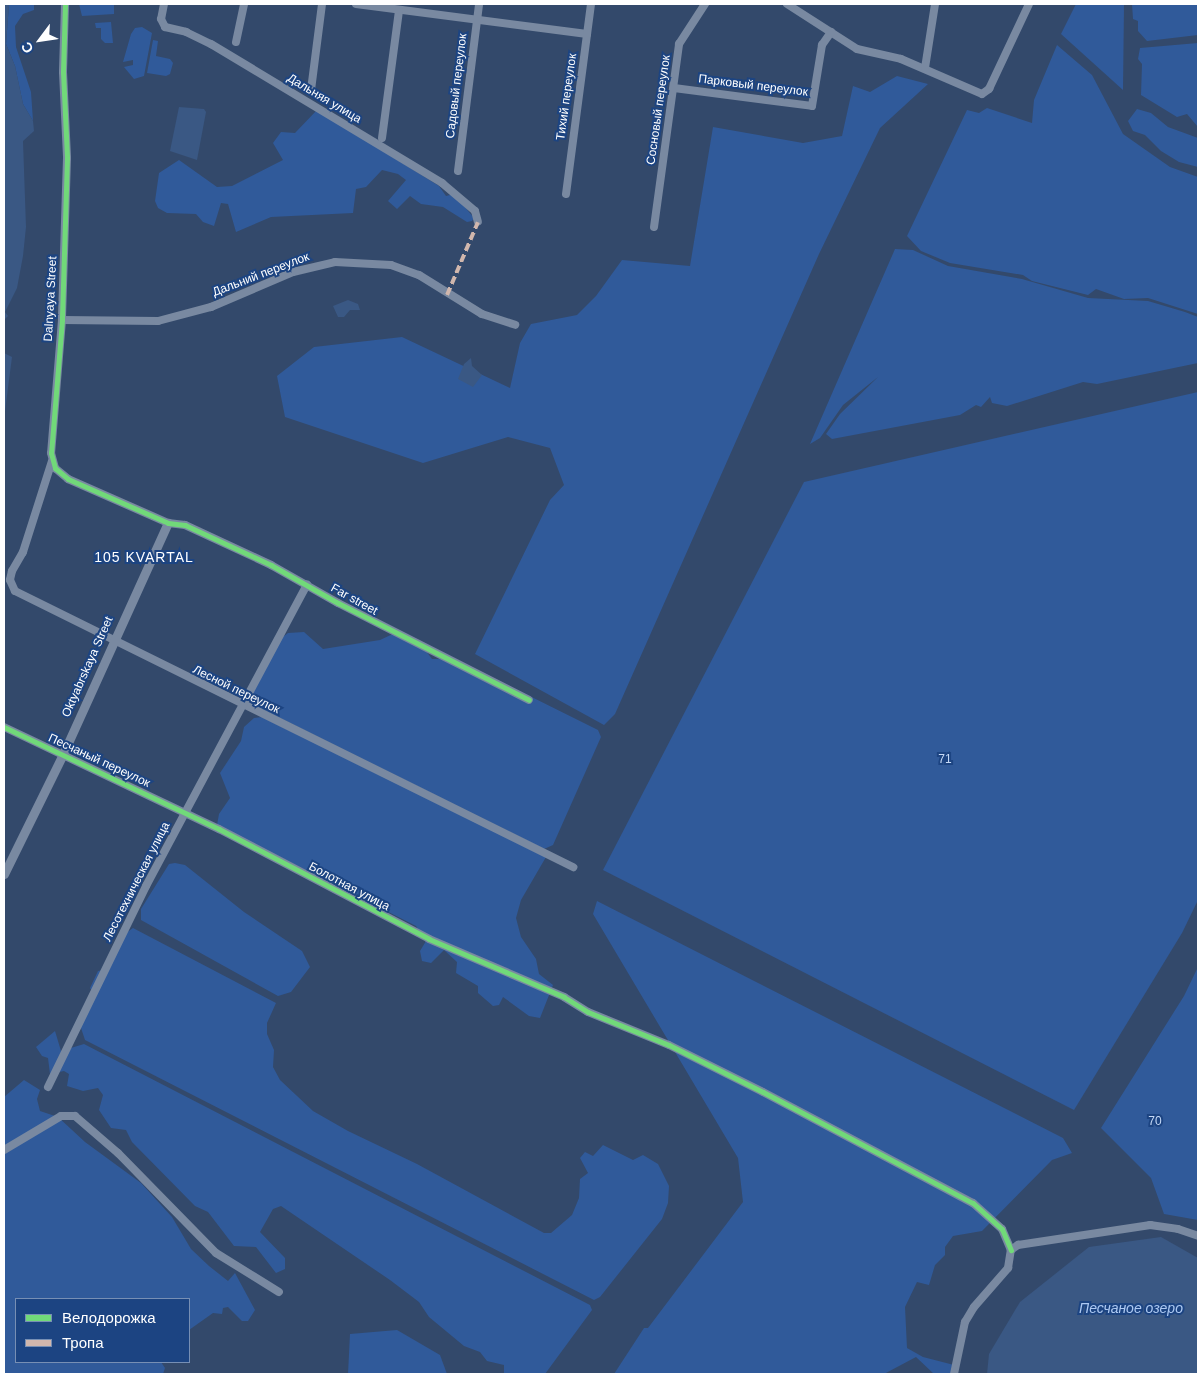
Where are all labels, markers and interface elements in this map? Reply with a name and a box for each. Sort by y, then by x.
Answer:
north arrow [15,15,65,65]
street label: Садовый переулок [443,33,471,139]
text: С [18,39,37,56]
street label: Тихий переулок [554,53,580,141]
street label: Сосновый переулок [644,54,674,166]
street label: Дальняя улица [284,71,364,127]
street label: Парковый переулок [697,72,809,100]
street label: Дальний переулок [211,250,311,300]
street label: Dalnyaya Street [42,256,60,342]
district label: 105 KVARTAL [93,549,195,565]
street label: Far street [328,581,380,619]
street label: Oktyabrskaya Street [59,614,117,720]
street label: Лесной переулок [190,663,282,717]
street label: Песчаный переулок [46,731,152,791]
park label: 71 [938,753,952,767]
street label: Лесотехническая улица [101,820,173,944]
street label: Болотная улица [306,860,392,914]
park label: 70 [1148,1115,1162,1129]
legend [15,1298,190,1363]
water label: Песчаное озеро [1079,1300,1183,1316]
text: Велодорожка [62,1309,156,1326]
text: Тропа [62,1334,103,1351]

